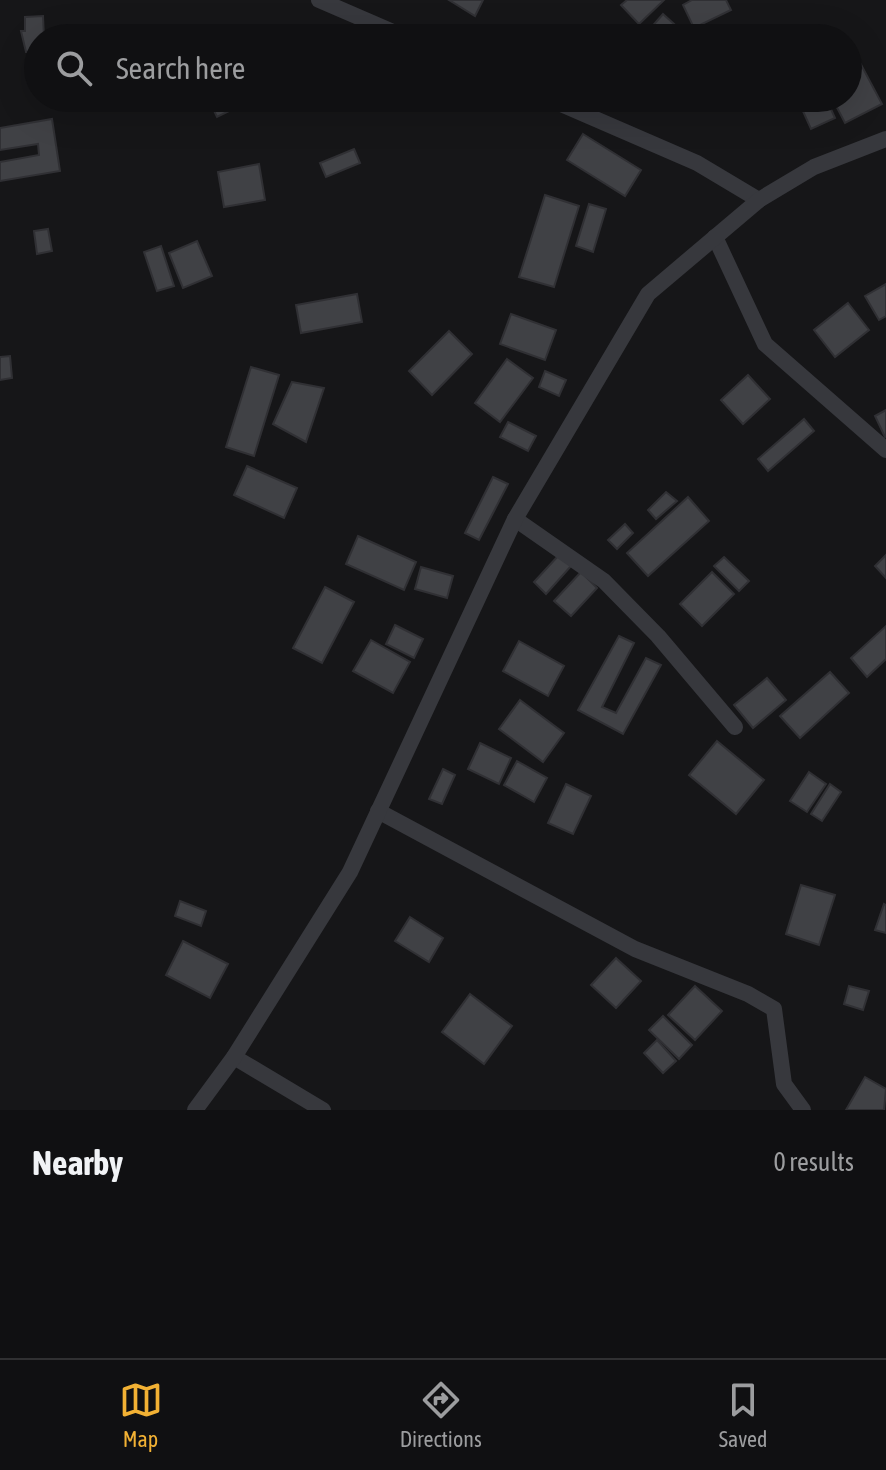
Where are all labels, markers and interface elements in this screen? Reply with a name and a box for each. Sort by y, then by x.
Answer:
search box [24,24,862,112]
icon: search [52,46,96,90]
text: Search here [116,51,245,85]
text: Nearby [32,1143,123,1182]
text: 0 results [773,1147,854,1177]
tab: Map [119,1378,163,1452]
tab: Directions [400,1378,482,1452]
tab: Saved [719,1378,767,1452]

